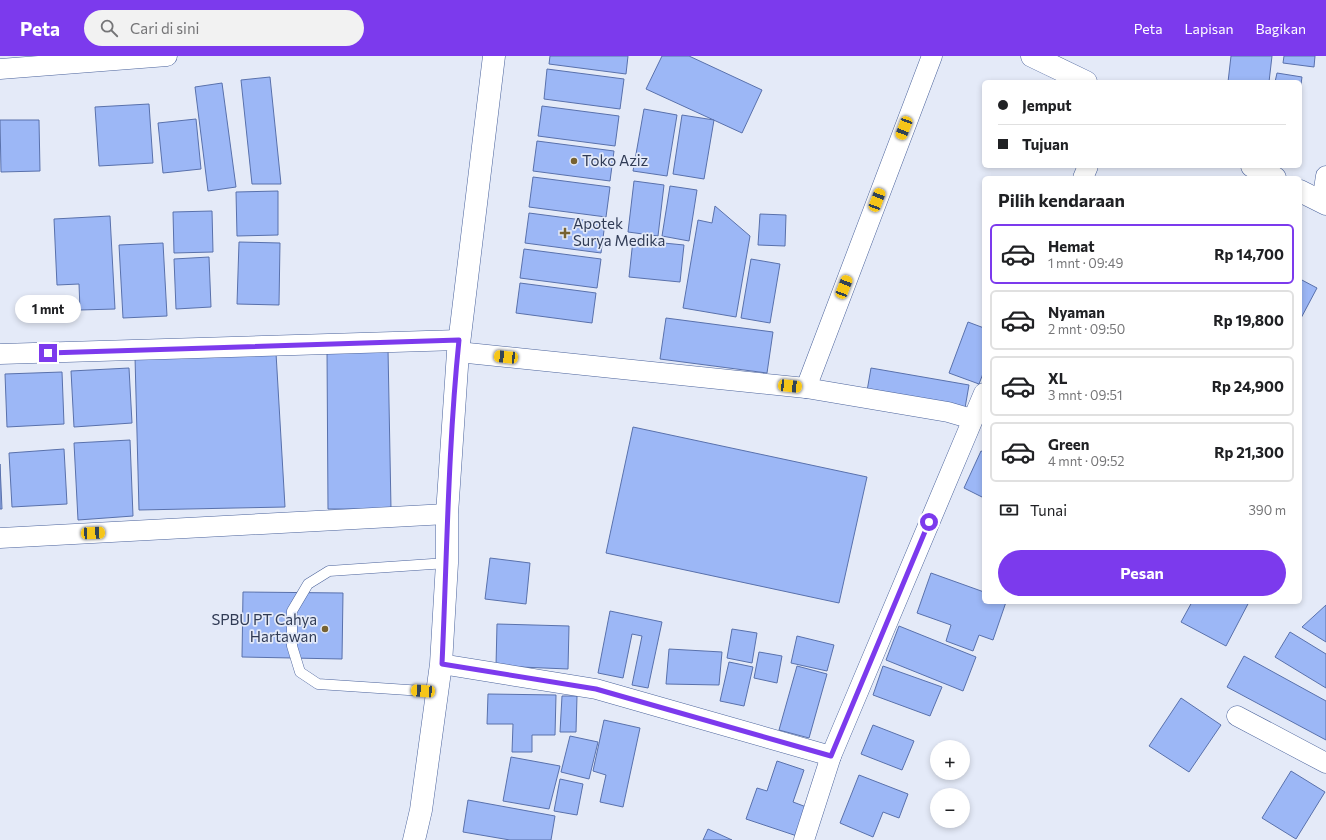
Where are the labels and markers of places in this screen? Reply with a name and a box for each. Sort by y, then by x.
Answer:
place label: Toko Aziz [582,151,648,169]
marker: Toko Aziz [569,156,579,166]
place label: Apotek Surya Medika [573,214,665,249]
marker: Apotek Surya Medika [560,228,570,238]
place label: SPBU PT Cahya Hartawan [211,610,317,645]
marker: SPBU PT Cahya Hartawan [320,624,330,634]

